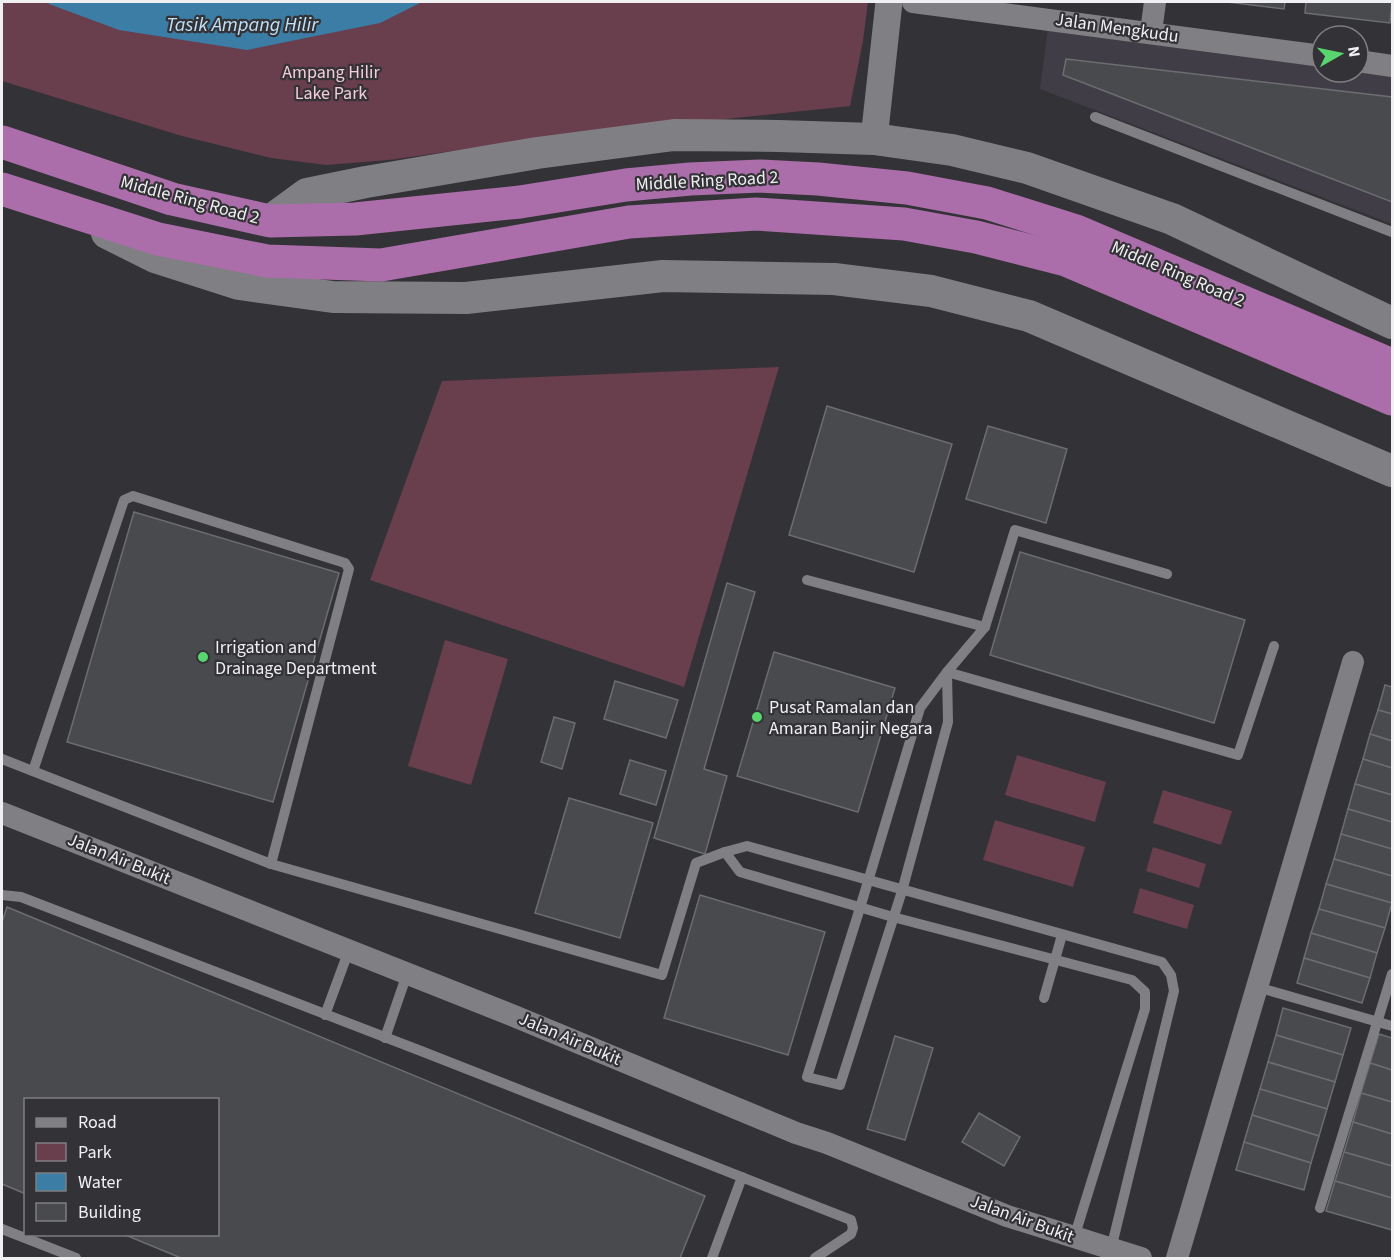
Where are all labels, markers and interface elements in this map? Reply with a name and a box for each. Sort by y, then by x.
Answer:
street label: Jalan Mengkudu [1054,7,1180,49]
water label: Tasik Ampang Hilir [166,11,319,39]
north arrow [1310,24,1370,84]
text: N [1342,45,1366,59]
park label: Ampang Hilir Lake Park [282,60,380,106]
street label: Middle Ring Road 2 [635,165,779,197]
street label: Middle Ring Road 2 [118,169,262,231]
street label: Middle Ring Road 2 [1107,235,1249,313]
place label: Irrigation and Drainage Department [215,635,377,681]
marker: Irrigation and Drainage Department [196,650,210,664]
place label: Pusat Ramalan dan Amaran Banjir Negara [769,695,932,741]
marker: Pusat Ramalan dan Amaran Banjir Negara [750,710,764,724]
street label: Jalan Air Bukit [64,827,174,891]
street label: Jalan Air Bukit [515,1006,625,1072]
legend [24,1098,219,1236]
text: Road [78,1110,117,1135]
text: Park [78,1140,112,1165]
text: Water [78,1170,122,1195]
street label: Jalan Air Bukit [967,1189,1077,1249]
text: Building [78,1200,141,1225]

